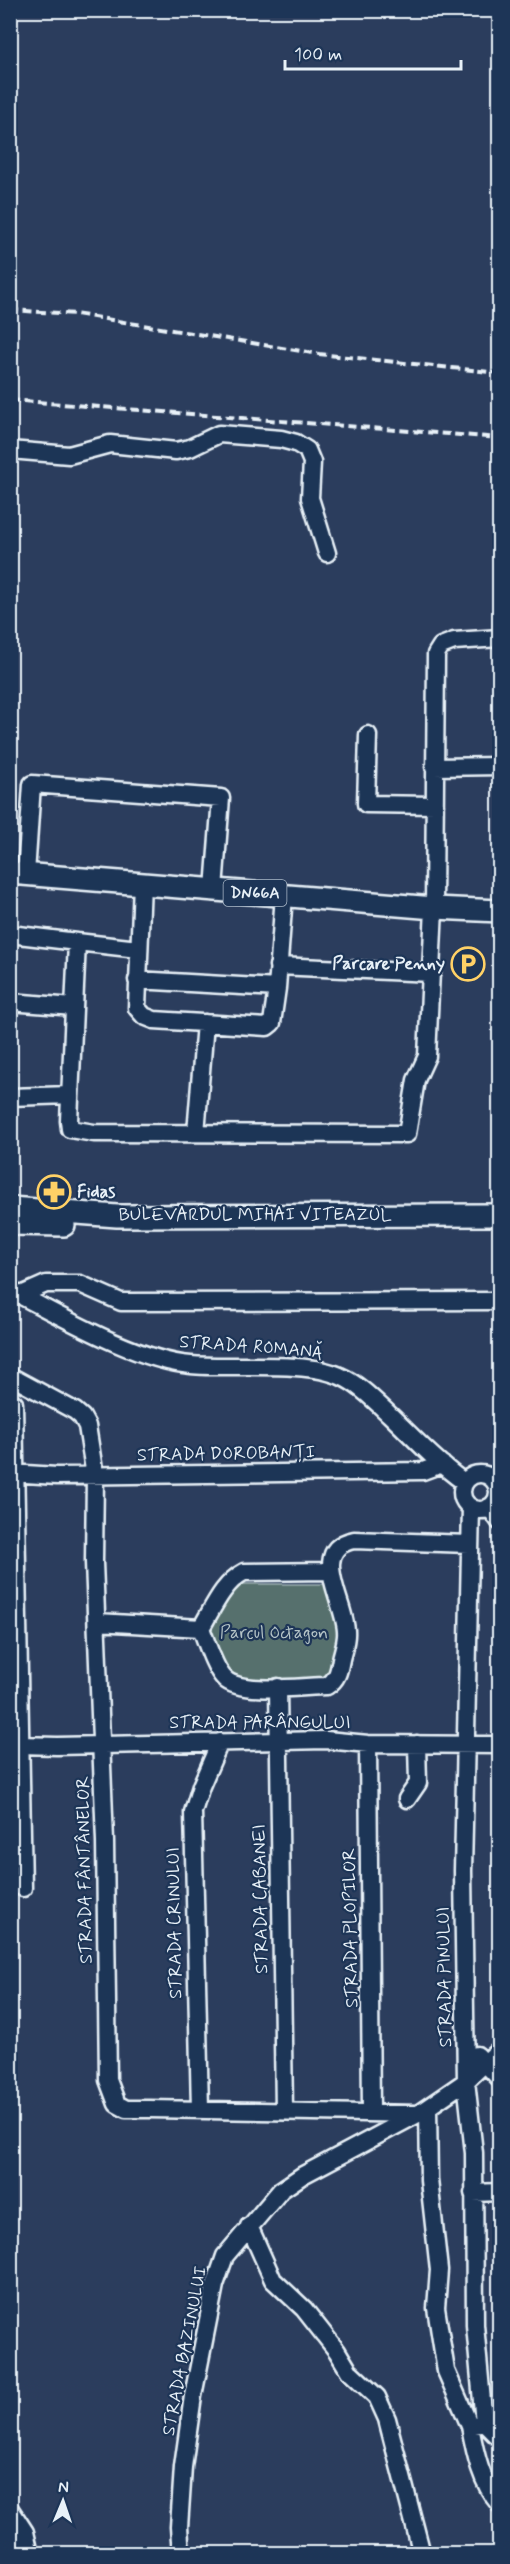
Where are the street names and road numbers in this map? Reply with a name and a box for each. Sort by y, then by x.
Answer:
road number: DN66A [224,880,286,906]
street label: BULEVARDUL MIHAI VITEAZUL [118,1203,392,1227]
street label: STRADA ROMANĂ [178,1330,324,1364]
street label: STRADA DOROBANȚI [137,1440,315,1468]
street label: STRADA PARÂNGULUI [169,1711,351,1735]
street label: STRADA FÂNTÂNELOR [71,1775,99,1964]
street label: STRADA CABANEI [248,1824,274,1974]
street label: STRADA CRINULUI [162,1847,188,1999]
street label: STRADA PLOPILOR [338,1847,364,2008]
street label: STRADA PINULUI [432,1906,458,2048]
street label: STRADA BAZINULUI [157,2264,213,2438]

